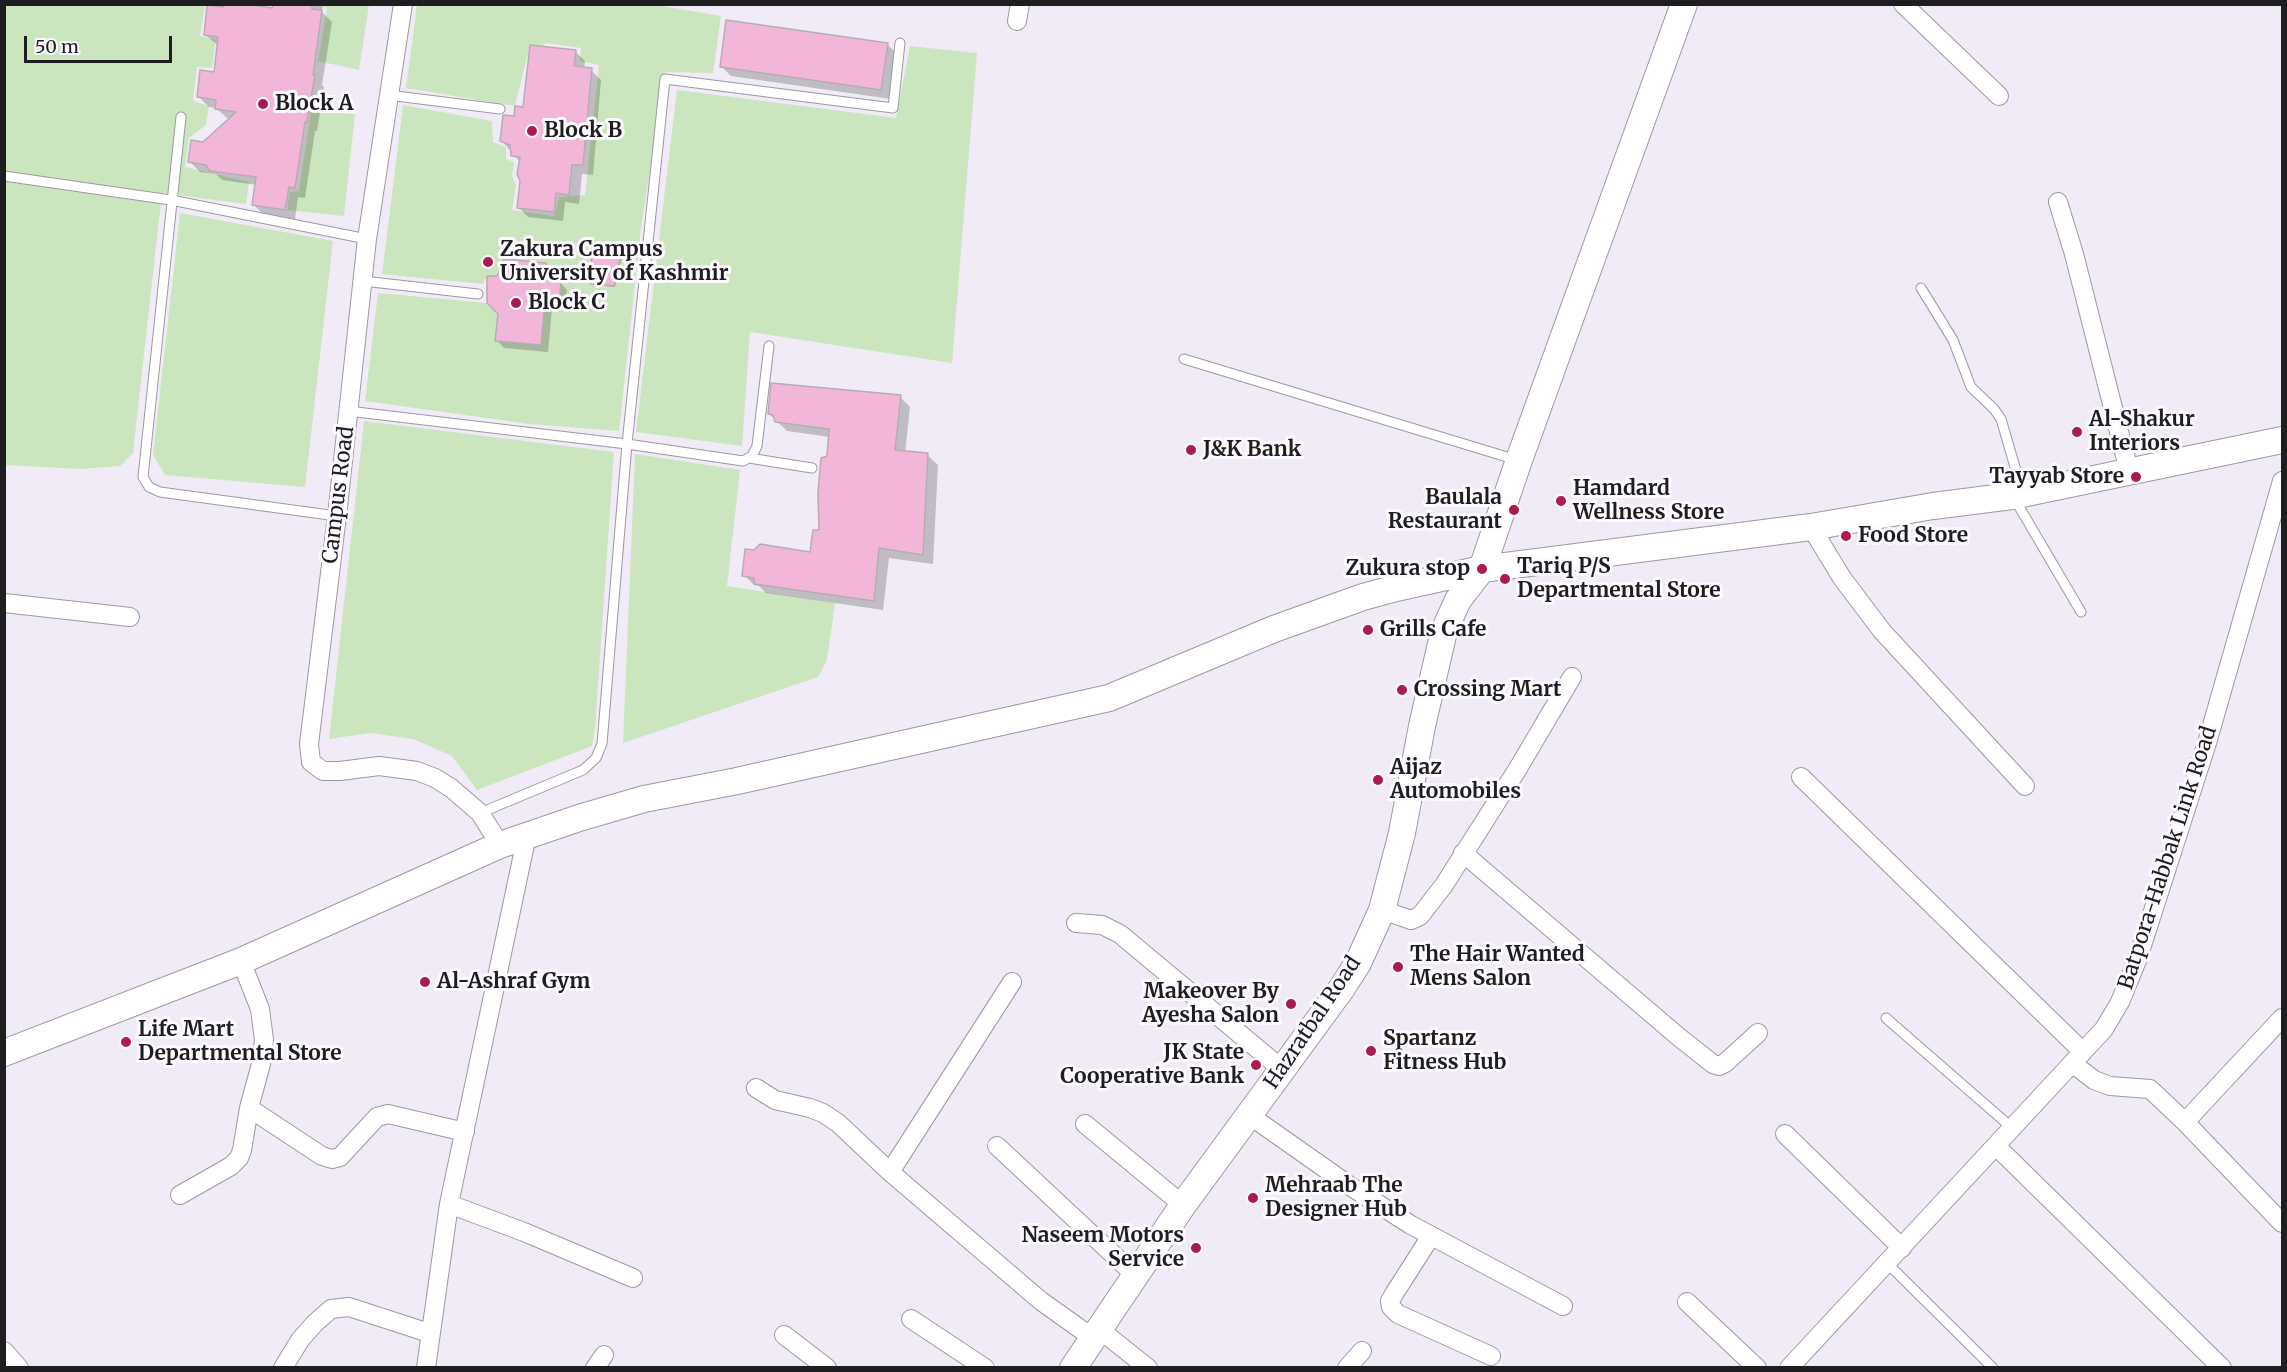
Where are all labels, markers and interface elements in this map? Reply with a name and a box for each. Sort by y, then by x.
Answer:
scale bar [27,24,176,62]
text: 50 m [35,35,79,58]
place label: Block A [275,91,353,117]
marker: Block A [256,97,270,111]
place label: Block B [544,118,622,144]
marker: Block B [525,124,539,138]
place label: Zakura Campus University of Kashmir [500,237,728,287]
marker: Zakura Campus University of Kashmir [481,255,495,269]
place label: Block C [528,290,605,316]
marker: Block C [509,296,523,310]
place label: Al-Shakur Interiors [2089,407,2195,457]
street label: Campus Road [318,425,360,565]
marker: Al-Shakur Interiors [2070,425,2084,439]
place label: J&K Bank [1203,437,1301,463]
marker: J&K Bank [1184,443,1198,457]
place label: Tayyab Store [1989,464,2124,490]
marker: Tayyab Store [2129,470,2143,484]
place label: Hamdard Wellness Store [1573,476,1724,526]
place label: Baulala Restaurant [1388,485,1502,535]
marker: Hamdard Wellness Store [1554,494,1568,508]
marker: Baulala Restaurant [1507,503,1521,517]
place label: Food Store [1858,523,1968,549]
marker: Food Store [1839,529,1853,543]
place label: Tariq P/S Departmental Store [1517,554,1721,604]
place label: Zukura stop [1346,556,1470,582]
marker: Zukura stop [1475,562,1489,576]
marker: Tariq P/S Departmental Store [1498,572,1512,586]
place label: Grills Cafe [1380,617,1486,643]
marker: Grills Cafe [1361,623,1375,637]
place label: Crossing Mart [1414,677,1562,703]
marker: Crossing Mart [1395,683,1409,697]
street label: Batpora-Habbak Link Road [2114,723,2222,993]
place label: Aijaz Automobiles [1390,755,1521,805]
marker: Aijaz Automobiles [1371,773,1385,787]
place label: The Hair Wanted Mens Salon [1410,942,1585,992]
street label: Hazratbal Road [1259,952,1367,1094]
marker: The Hair Wanted Mens Salon [1391,960,1405,974]
place label: Al-Ashraf Gym [437,969,590,995]
marker: Al-Ashraf Gym [418,975,432,989]
place label: Makeover By Ayesha Salon [1142,979,1279,1029]
marker: Makeover By Ayesha Salon [1284,997,1298,1011]
place label: Life Mart Departmental Store [138,1017,342,1067]
place label: Spartanz Fitness Hub [1383,1026,1506,1076]
marker: Life Mart Departmental Store [119,1035,133,1049]
place label: JK State Cooperative Bank [1060,1040,1244,1090]
marker: Spartanz Fitness Hub [1364,1044,1378,1058]
marker: JK State Cooperative Bank [1249,1058,1263,1072]
place label: Mehraab The Designer Hub [1265,1173,1407,1223]
marker: Mehraab The Designer Hub [1246,1191,1260,1205]
place label: Naseem Motors Service [1021,1223,1184,1273]
marker: Naseem Motors Service [1189,1241,1203,1255]

